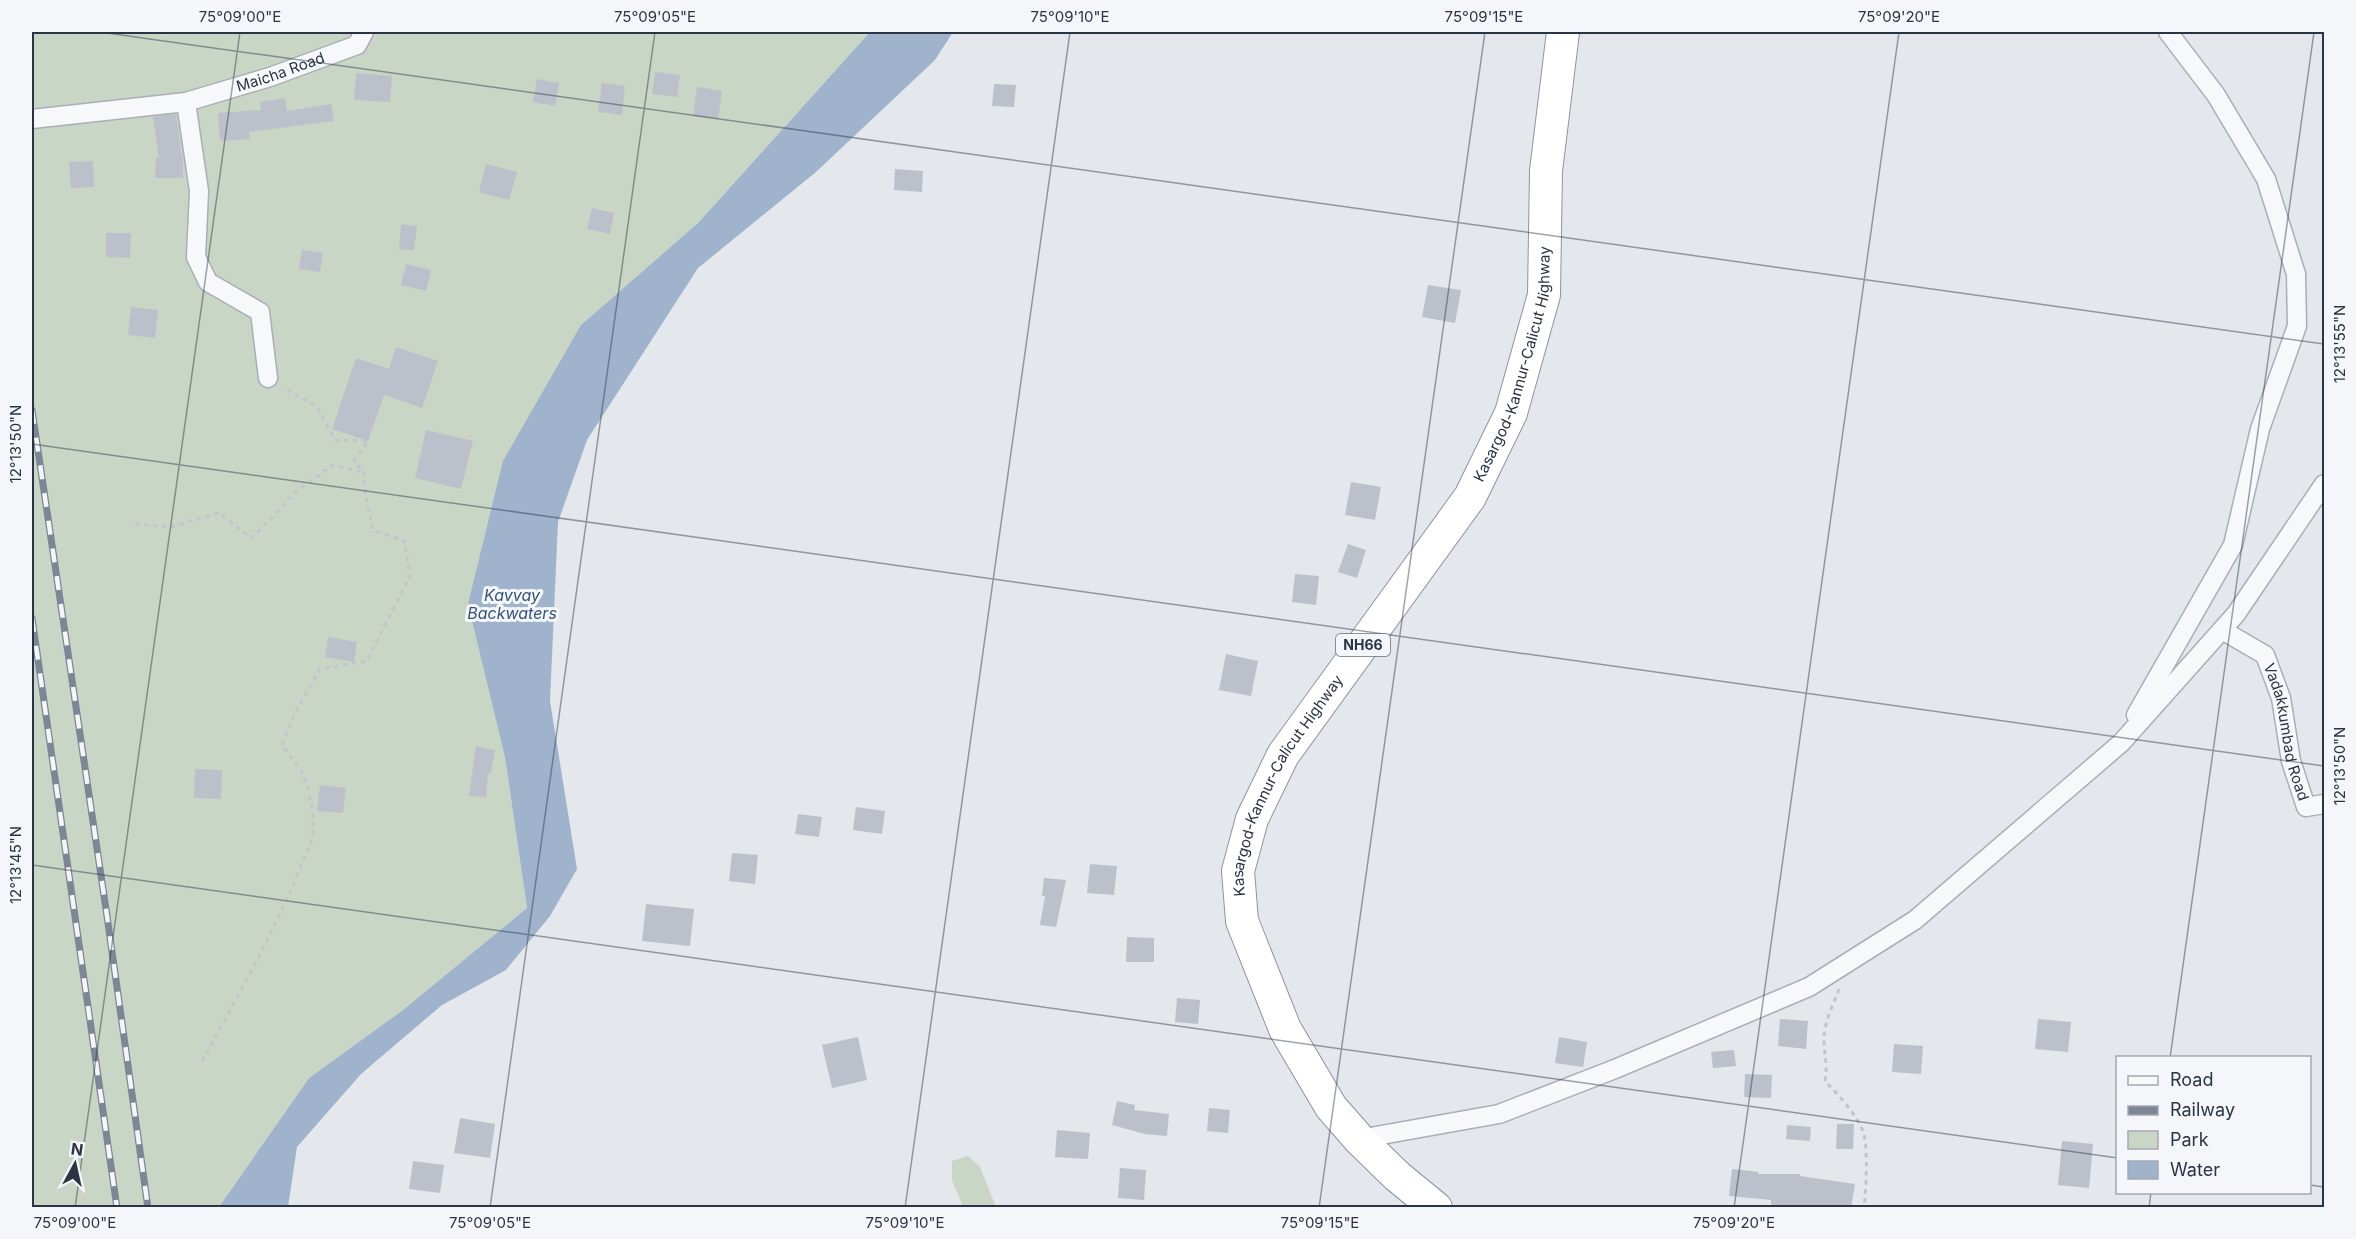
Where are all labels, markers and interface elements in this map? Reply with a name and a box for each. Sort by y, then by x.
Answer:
text: 75°09'00"E [199,7,281,26]
text: 75°09'05"E [614,7,696,26]
text: 75°09'10"E [1030,7,1110,26]
text: 75°09'15"E [1445,7,1523,26]
text: 75°09'20"E [1858,7,1940,26]
street label: Maicha Road [234,48,327,95]
street label: Kasargod-Kannur-Calicut Highway [1469,245,1554,485]
text: 12°13'55"N [2330,305,2349,383]
text: 12°13'50"N [6,405,25,483]
water label: Kavvay Backwaters [467,585,557,623]
road number: NH66 [1336,634,1390,656]
street label: Vadakkumbad Road [2260,660,2313,803]
street label: Kasargod-Kannur-Calicut Highway [1228,671,1347,897]
text: 12°13'50"N [2330,727,2349,805]
text: 12°13'45"N [6,826,25,904]
legend [2116,1056,2311,1194]
text: Road [2170,1069,2213,1090]
text: Railway [2170,1099,2235,1120]
text: Park [2170,1129,2209,1150]
north arrow [45,1134,105,1194]
text: N [70,1138,85,1160]
text: Water [2170,1159,2220,1180]
text: 75°09'00"E [34,1213,116,1232]
text: 75°09'05"E [449,1213,531,1232]
text: 75°09'10"E [865,1213,945,1232]
text: 75°09'15"E [1281,1213,1359,1232]
text: 75°09'20"E [1693,1213,1775,1232]

